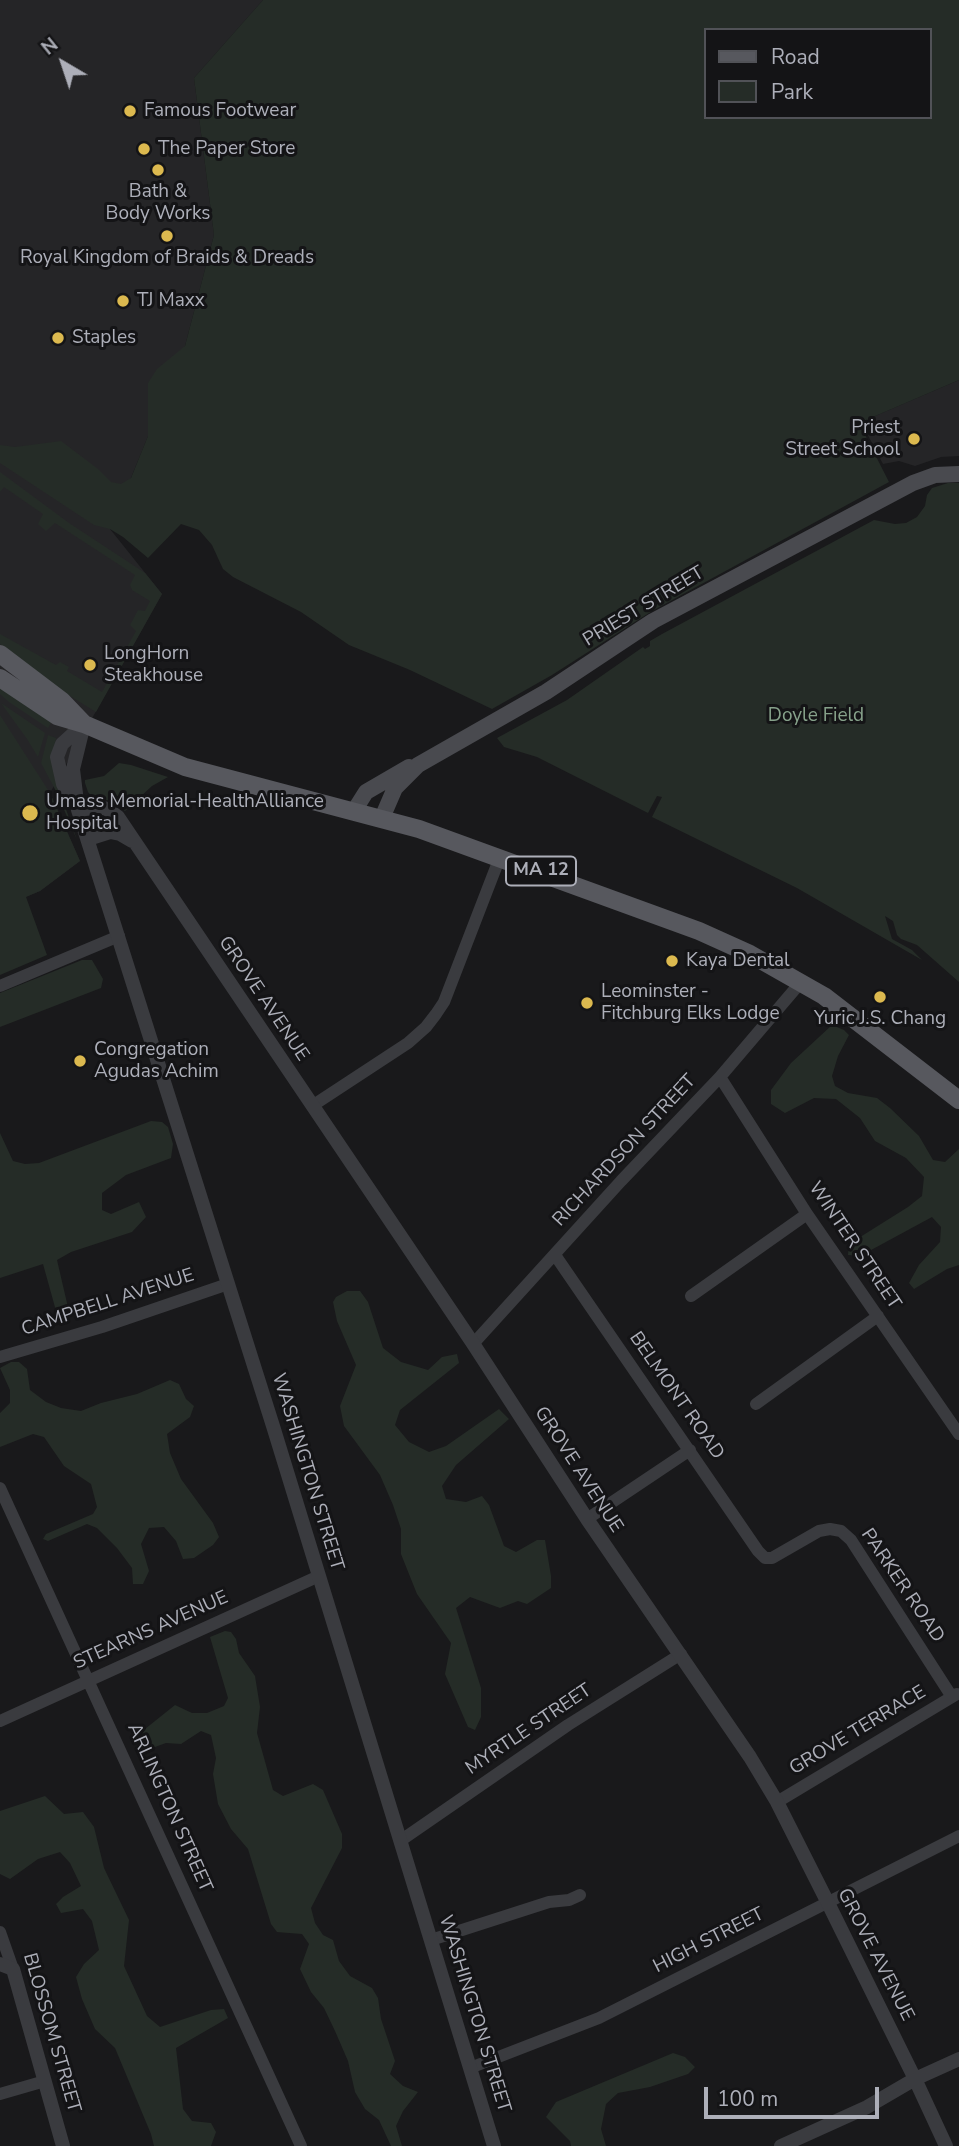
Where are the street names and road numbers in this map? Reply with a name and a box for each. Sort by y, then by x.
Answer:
street label: PRIEST STREET [579,562,709,652]
road number: MA 12 [506,856,576,886]
street label: GROVE AVENUE [213,932,313,1066]
street label: RICHARDSON STREET [549,1070,701,1232]
street label: WINTER STREET [803,1178,905,1314]
street label: CAMPBELL AVENUE [19,1264,197,1342]
street label: BELMONT ROAD [624,1328,728,1464]
street label: WASHINGTON STREET [266,1371,348,1573]
street label: GROVE AVENUE [529,1403,627,1537]
street label: PARKER ROAD [855,1525,949,1647]
street label: STEARNS AVENUE [70,1587,232,1675]
street label: MYRTLE STREET [462,1679,596,1781]
street label: GROVE TERRACE [786,1681,930,1781]
street label: ARLINGTON STREET [121,1720,217,1896]
street label: GROVE AVENUE [832,1885,918,2025]
street label: HIGH STREET [650,1903,768,1979]
street label: WASHINGTON STREET [433,1913,515,2115]
street label: BLOSSOM STREET [17,1951,85,2115]

